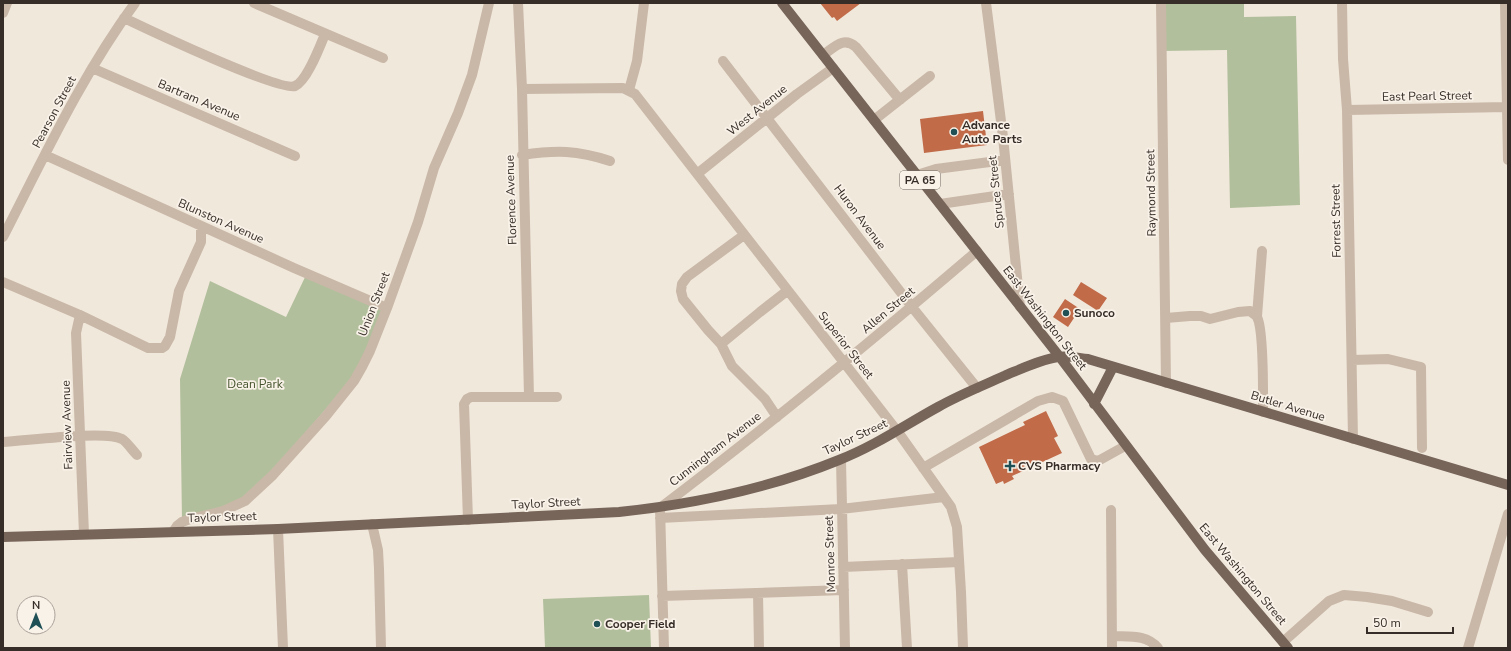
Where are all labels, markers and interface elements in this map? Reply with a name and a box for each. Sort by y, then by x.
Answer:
street label: Pearson Street [28,72,80,151]
street label: Bartram Avenue [155,75,243,125]
street label: West Avenue [724,81,790,139]
street label: East Pearl Street [1382,87,1473,105]
place label: Advance Auto Parts [962,117,1022,147]
marker: Advance Auto Parts [949,127,959,137]
street label: Raymond Street [1142,149,1160,237]
street label: Spruce Street [984,154,1008,229]
street label: Florence Avenue [501,155,521,245]
road number: PA 65 [900,171,940,189]
street label: Huron Avenue [830,181,890,253]
street label: Forrest Street [1327,183,1345,258]
street label: Blunston Avenue [176,195,266,247]
street label: East Washington Street [999,263,1091,374]
street label: Union Street [354,269,394,338]
street label: Allen Street [858,283,919,337]
place label: Sunoco [1074,305,1115,321]
street label: Superior Street [815,308,878,383]
marker: Sunoco [1061,308,1071,318]
park label: Dean Park [227,376,284,392]
street label: Fairview Avenue [57,380,77,470]
street label: Butler Avenue [1249,387,1327,425]
street label: Cunningham Avenue [666,408,764,490]
street label: Taylor Street [820,415,890,459]
place label: CVS Pharmacy [1018,458,1101,474]
marker: CVS Pharmacy [1005,461,1015,471]
street label: Taylor Street [511,493,582,513]
street label: Taylor Street [187,508,258,526]
street label: Monroe Street [821,515,839,593]
street label: East Washington Street [1196,520,1291,629]
north arrow [16,595,56,635]
text: N [32,598,40,613]
scale bar [1367,609,1453,635]
text: 50 m [1373,615,1401,631]
place label: Cooper Field [605,616,675,632]
marker: Cooper Field [592,619,602,629]

